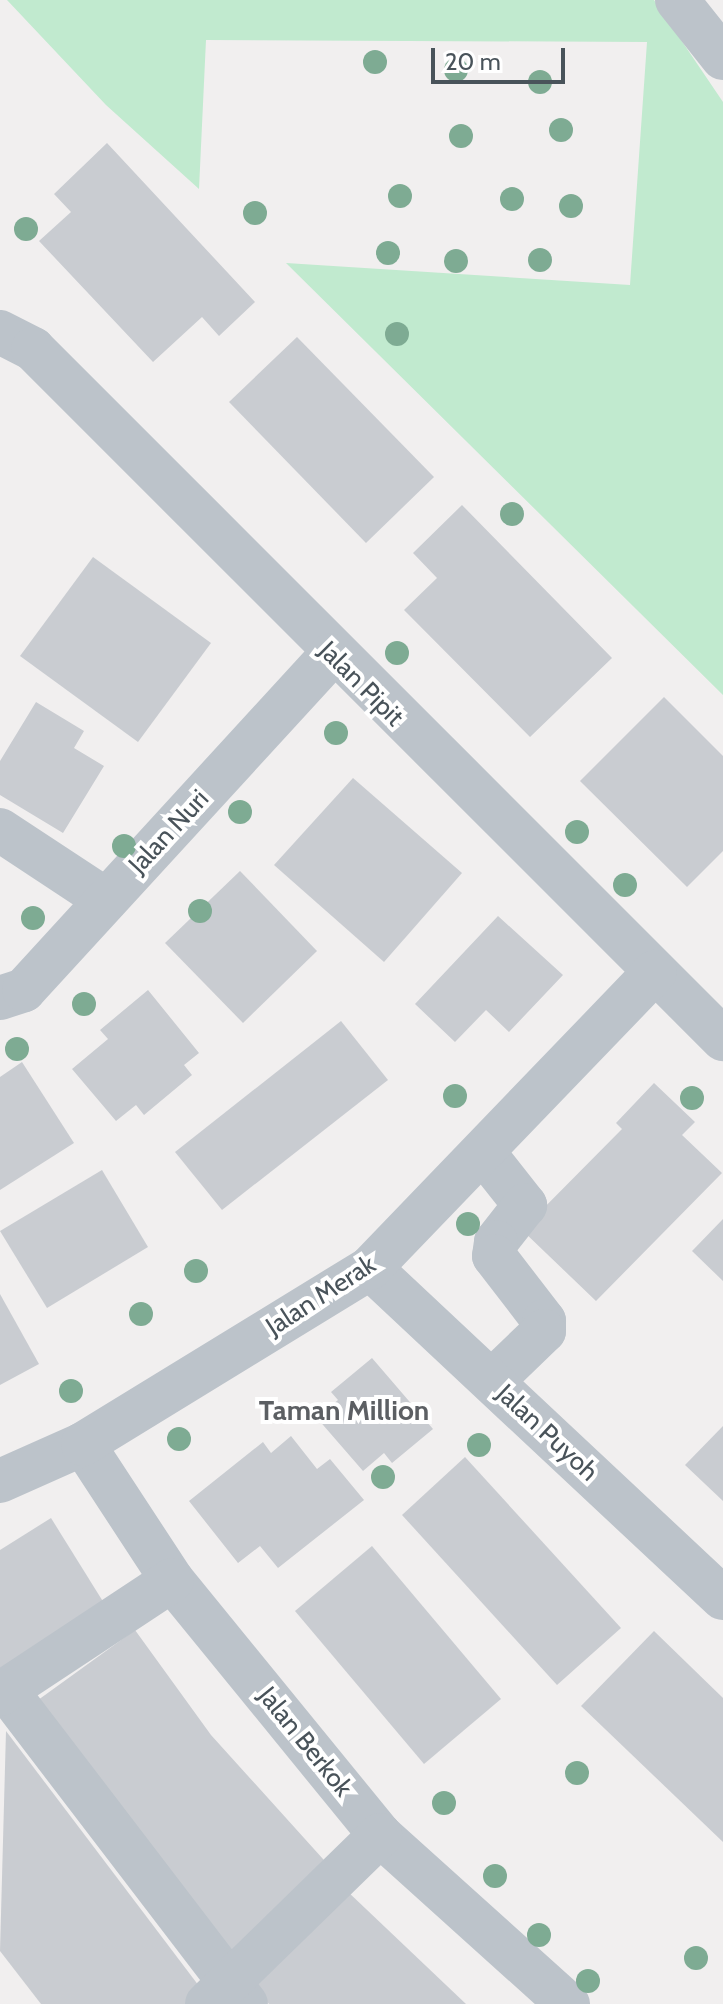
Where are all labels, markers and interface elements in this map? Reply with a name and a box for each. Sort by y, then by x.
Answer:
scale bar [435,32,569,82]
text: 20 m [445,47,501,76]
street label: Jalan Pipit [312,635,410,733]
street label: Jalan Nuri [122,784,216,880]
street label: Jalan Merak [260,1249,382,1343]
street label: Jalan Puyoh [490,1378,604,1488]
district label: Taman Million [259,1393,429,1427]
street label: Jalan Berkok [251,1681,359,1803]

